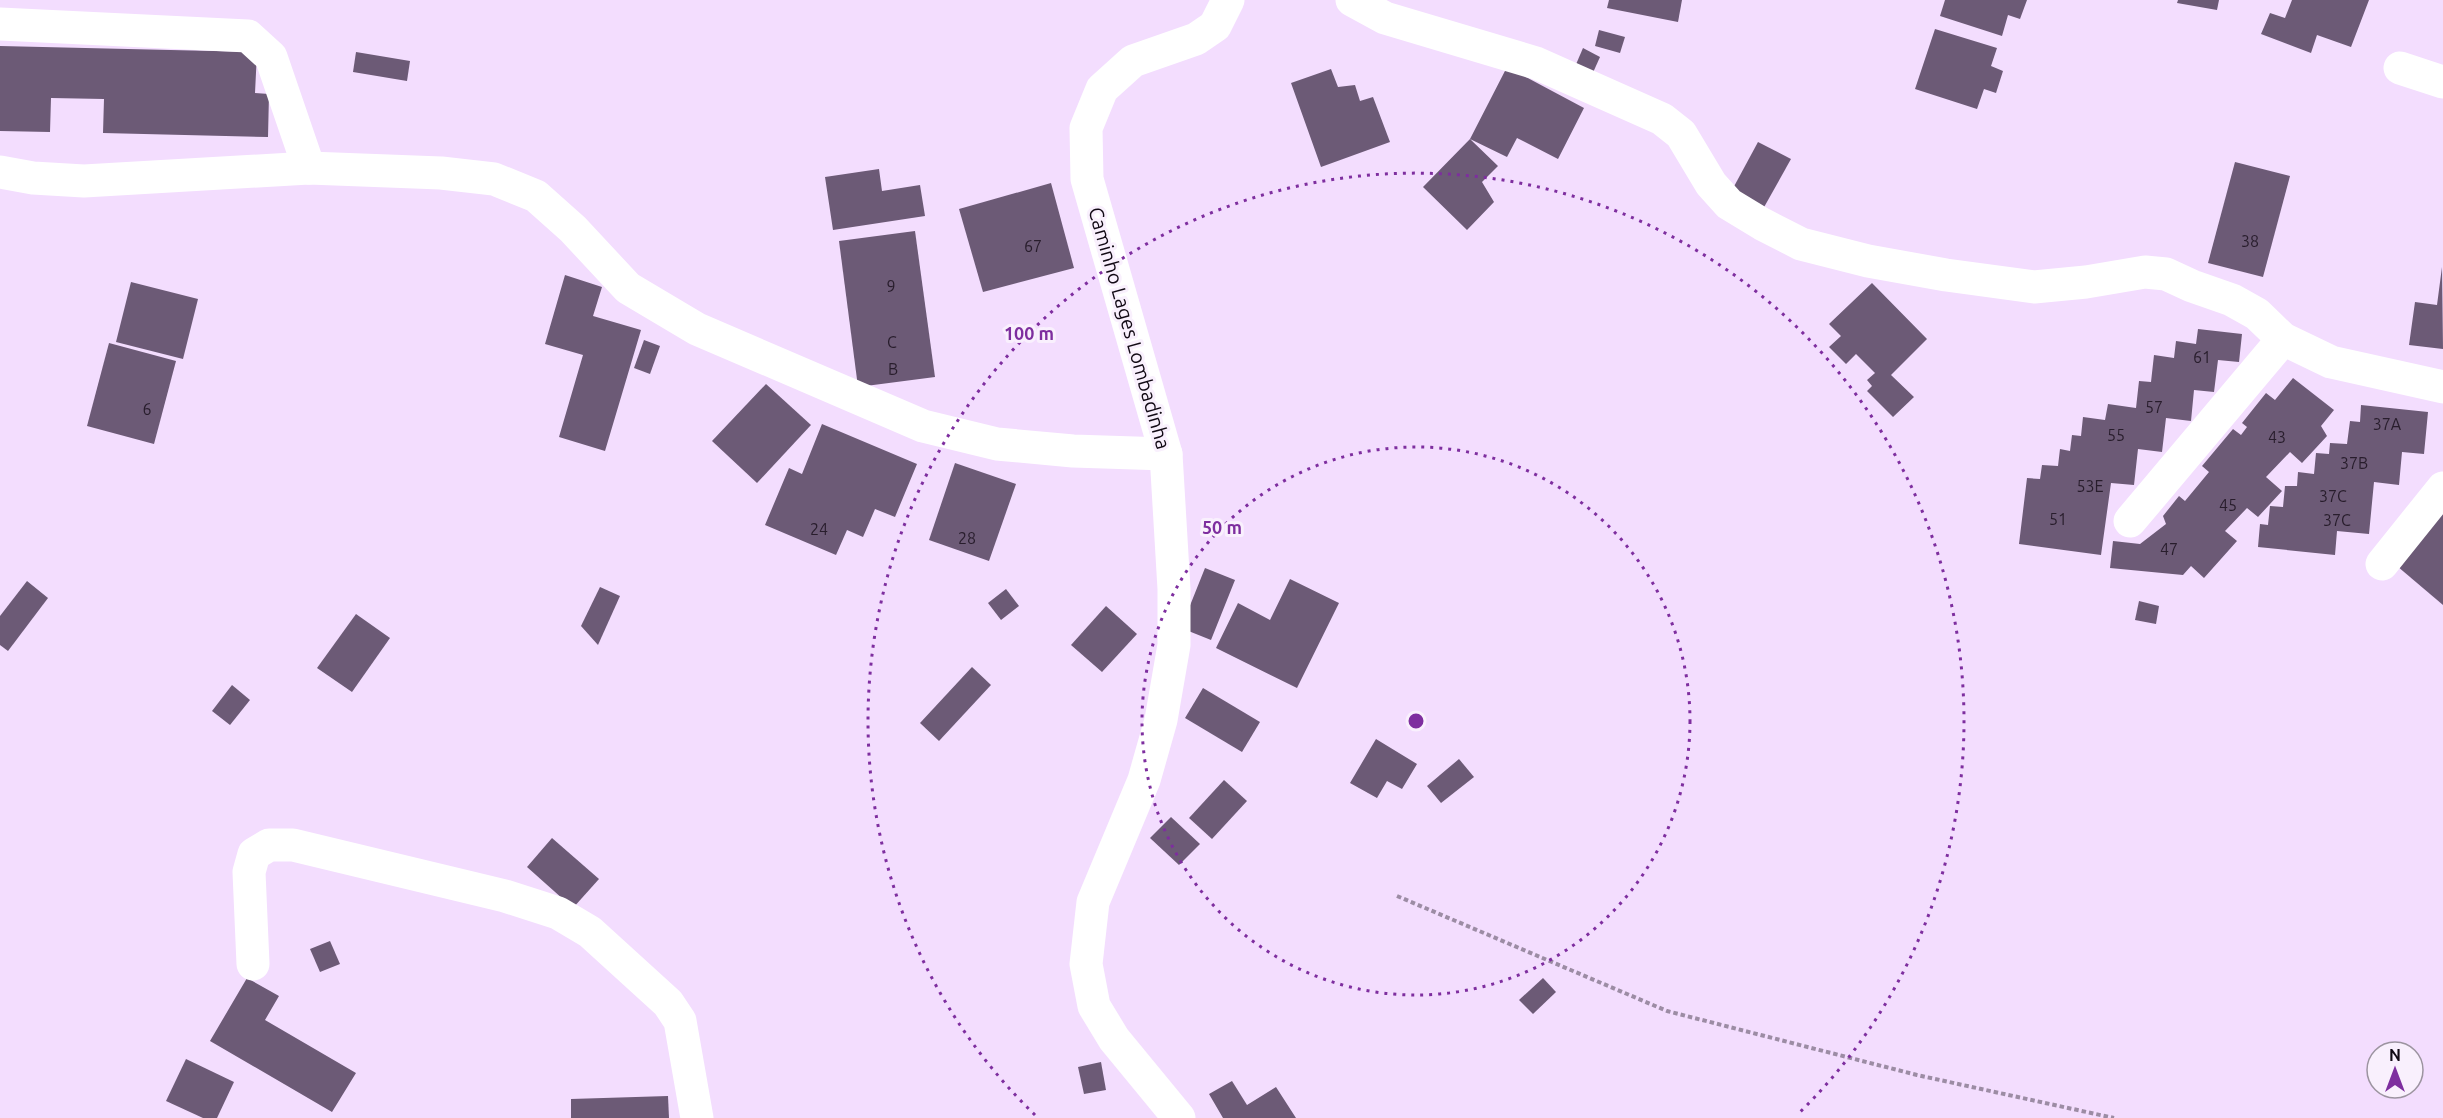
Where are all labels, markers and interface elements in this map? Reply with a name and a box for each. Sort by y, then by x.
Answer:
street label: Caminho Lages Lombadinha [1084,204,1176,452]
house number: 38 [2241,232,2259,250]
house number: 67 [1024,237,1042,255]
house number: 9 [886,277,896,295]
text: 100 m [1004,323,1054,343]
house number: C [887,333,897,351]
house number: 61 [2193,348,2211,366]
house number: B [888,360,898,378]
house number: 57 [2145,398,2163,416]
house number: 6 [142,400,152,418]
house number: 37A [2373,415,2402,433]
house number: 55 [2107,426,2125,444]
house number: 43 [2268,428,2286,446]
house number: 37B [2340,454,2368,472]
house number: 53E [2076,477,2104,495]
house number: 37C [2319,487,2347,505]
house number: 45 [2219,496,2237,514]
house number: 51 [2049,510,2067,528]
house number: 37C [2323,511,2351,529]
text: 50 m [1202,517,1242,537]
house number: 24 [810,520,828,538]
house number: 28 [958,529,976,547]
house number: 47 [2160,540,2178,558]
centre of rings [1406,711,1426,731]
north arrow [2365,1040,2425,1100]
text: N [2389,1046,2401,1064]

